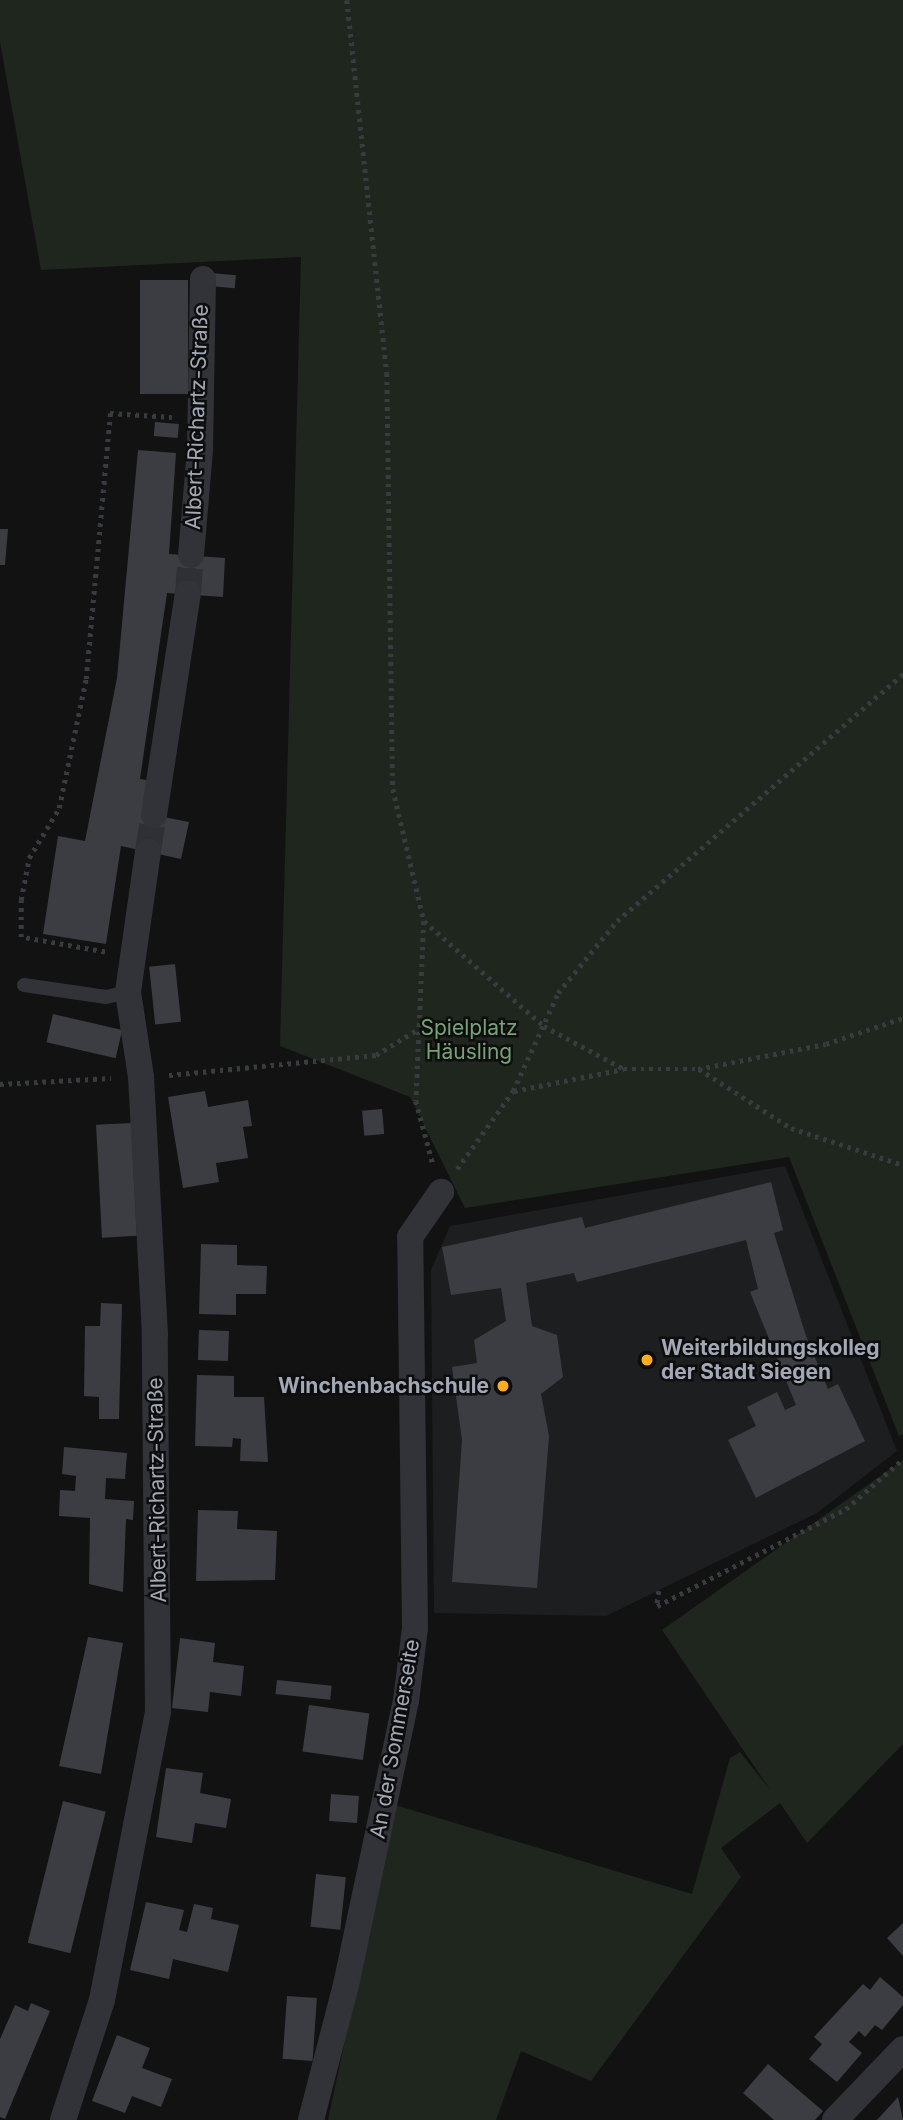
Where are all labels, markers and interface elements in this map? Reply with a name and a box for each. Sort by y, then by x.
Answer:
street label: Albert-Richartz-Straße [180,304,214,530]
park label: Spielplatz Häusling [421,1015,517,1065]
place label: Weiterbildungskolleg der Stadt Siegen [661,1335,880,1385]
marker: Weiterbildungskolleg der Stadt Siegen [639,1352,655,1368]
place label: Winchenbachschule [278,1373,489,1399]
street label: Albert-Richartz-Straße [142,1377,172,1603]
marker: Winchenbachschule [495,1378,511,1394]
street label: An der Sommerseite [365,1637,425,1841]

